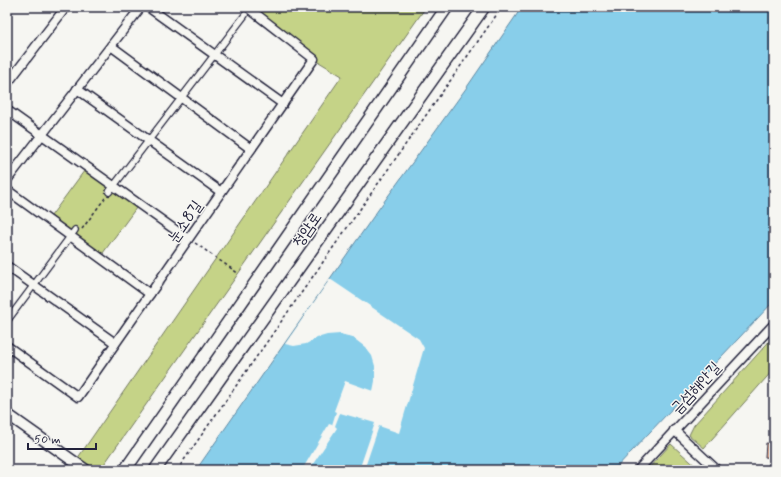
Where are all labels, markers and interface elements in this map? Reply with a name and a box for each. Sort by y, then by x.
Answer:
street label: 눈소8길 [163,196,208,247]
street label: 청암로 [288,208,327,252]
street label: 금섬해안길 [666,357,726,419]
scale bar [28,425,96,451]
text: 50 m [34,432,61,448]

